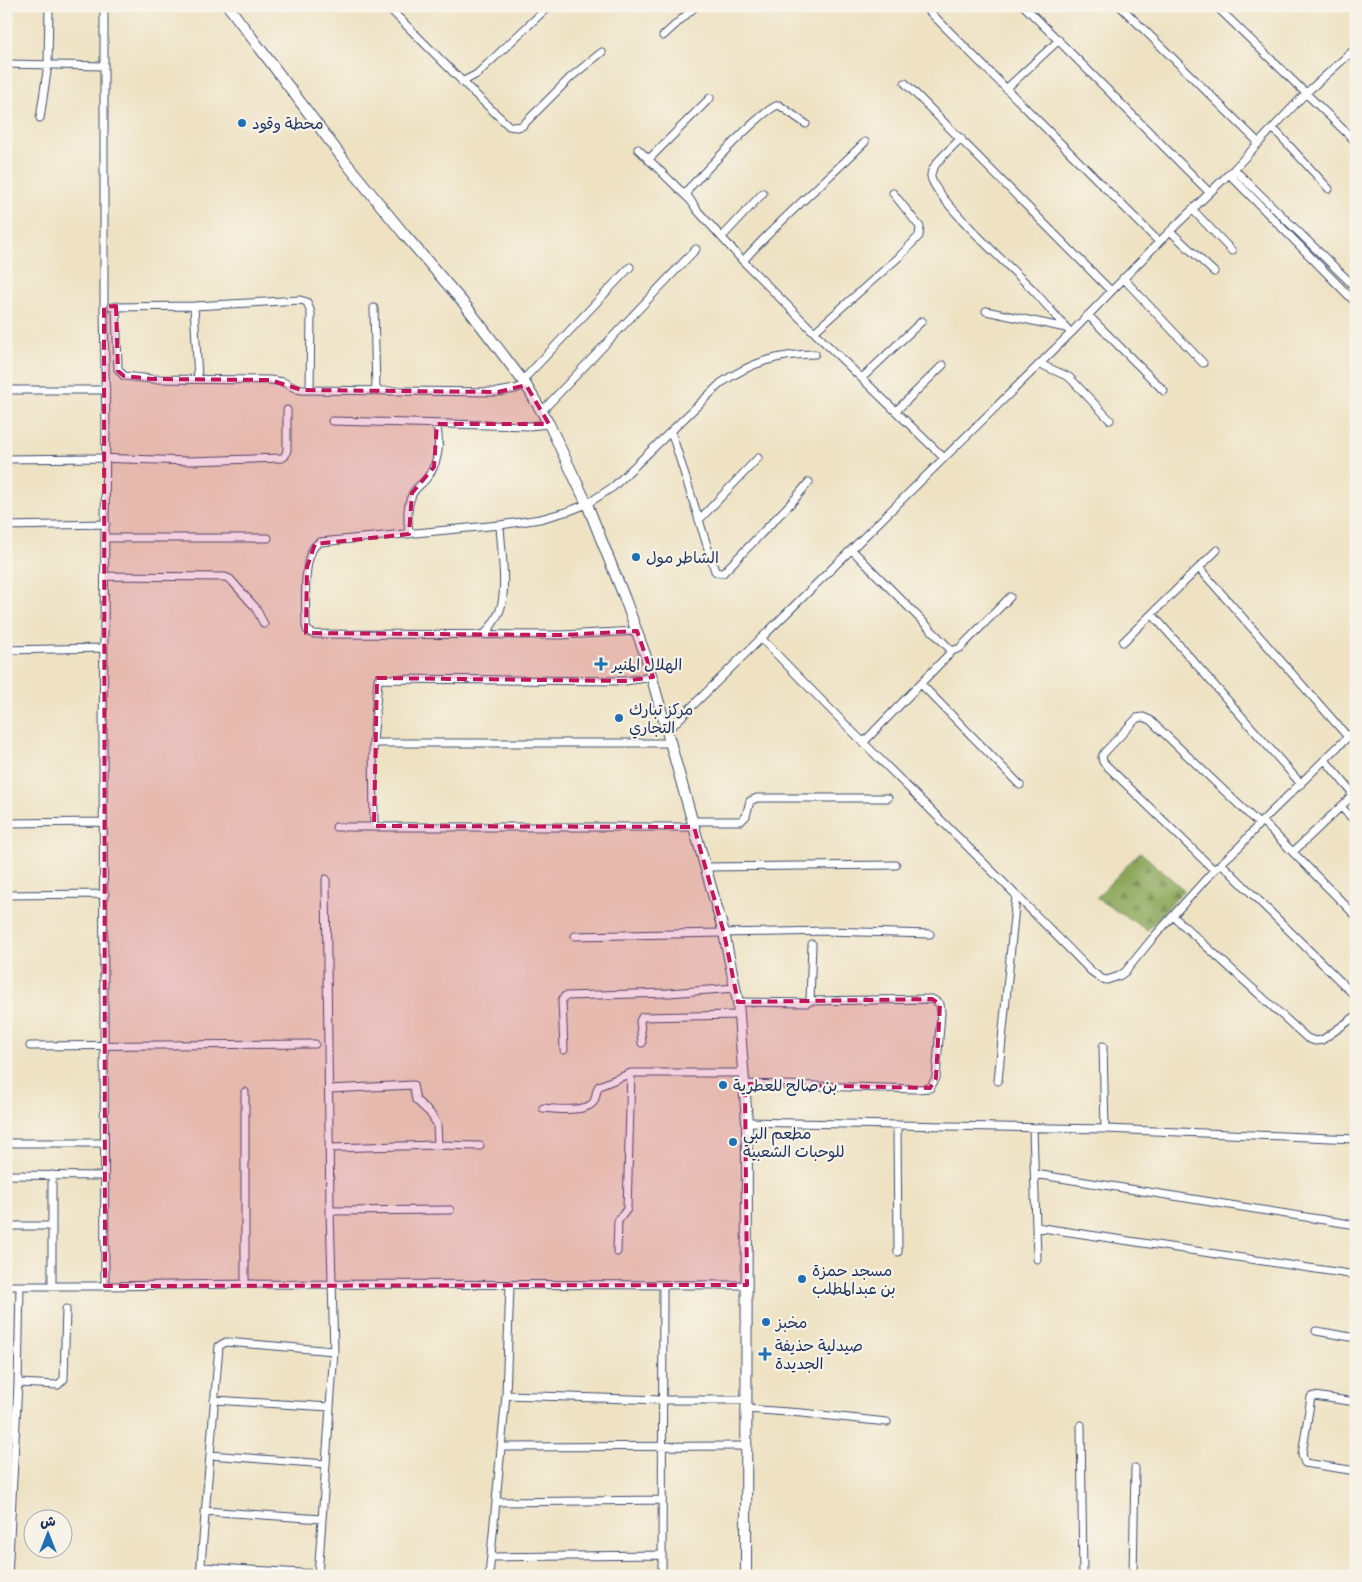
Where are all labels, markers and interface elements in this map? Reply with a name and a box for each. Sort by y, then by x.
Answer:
place label: محطة وقود [252,114,323,137]
marker: محطة وقود [236,117,248,129]
place label: الشاطر مول [646,548,719,571]
marker: الشاطر مول [630,551,642,563]
place label: الهلال المنير [610,655,682,678]
marker: الهلال المنير [594,657,608,671]
place label: مركز تبارك التجاري [629,700,693,741]
marker: مركز تبارك التجاري [613,712,625,724]
place label: بن صالح للعطرية [733,1076,838,1099]
marker: بن صالح للعطرية [717,1079,729,1091]
place label: مطعم البي للوحبات الشعبية [743,1124,845,1165]
marker: مطعم البي للوحبات الشعبية [727,1136,739,1148]
place label: مسجد حمزة بن عبدالمطلب [812,1261,896,1302]
marker: مسجد حمزة بن عبدالمطلب [796,1273,808,1285]
place label: مخبز [774,1313,807,1336]
marker: مخبز [760,1316,772,1328]
place label: صيدلية حذيفة الجديدة [775,1336,863,1377]
marker: صيدلية حذيفة الجديدة [759,1348,771,1360]
north arrow [22,1510,72,1560]
text: ش [40,1513,56,1533]

